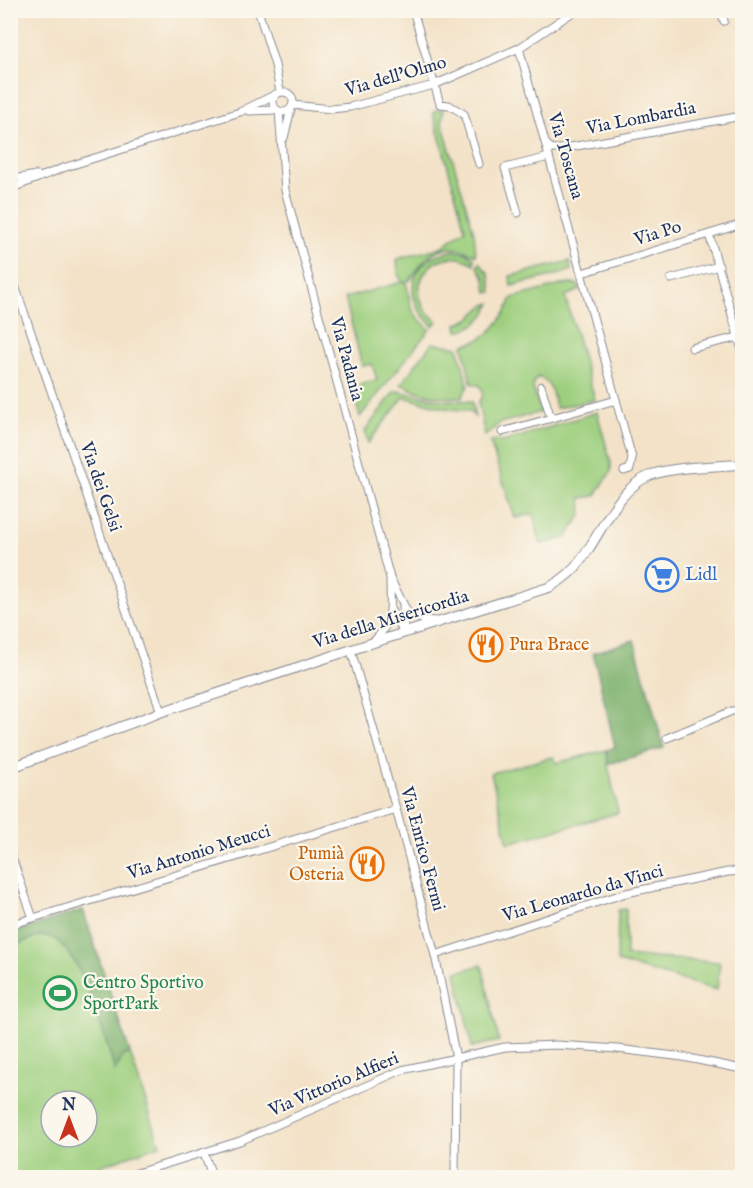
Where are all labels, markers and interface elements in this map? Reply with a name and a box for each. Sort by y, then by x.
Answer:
street label: Via dell'Olmo [342,51,450,103]
street label: Via Lombardia [583,97,698,141]
street label: Via Toscana [541,109,588,202]
street label: Via Po [631,216,685,252]
street label: Via Padania [324,314,368,404]
street label: Via dei Gelsi [74,438,126,535]
supermarket icon: Lidl [644,557,680,593]
place label: Lidl [685,564,717,587]
street label: Via della Misericordia [309,585,472,655]
restaurant icon: Pura Brace [468,627,504,663]
place label: Pura Brace [509,634,589,657]
street label: Via Enrico Fermi [394,783,450,914]
street label: Via Antonio Meucci [124,820,273,886]
place label: Pumià Osteria [289,843,344,887]
restaurant icon: Pumià Osteria [349,846,385,882]
street label: Via Leonardo da Vinci [499,860,666,928]
place label: Centro Sportivo SportPark [83,972,204,1016]
sports icon: Centro Sportivo SportPark [42,975,78,1011]
street label: Via Vittorio Alfieri [265,1047,403,1123]
north arrow [39,1089,99,1149]
text: N [61,1096,76,1116]

